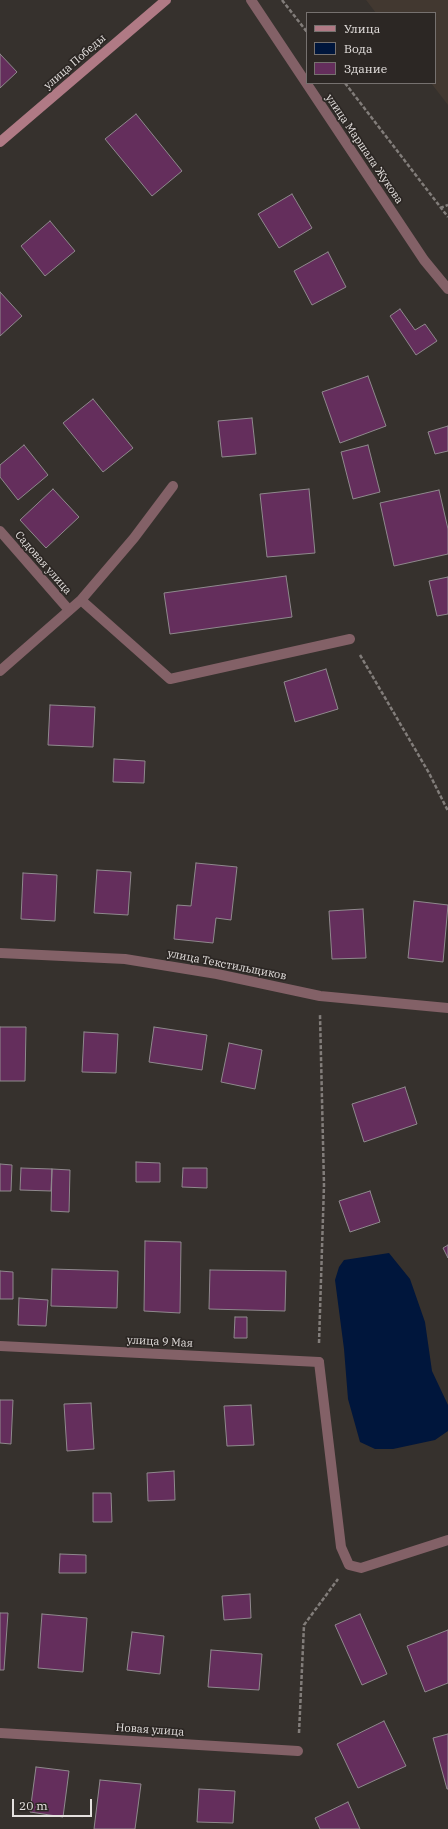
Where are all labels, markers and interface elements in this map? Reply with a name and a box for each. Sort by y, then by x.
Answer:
legend [306,12,436,84]
text: Улица [344,21,380,36]
street label: улица Победы [41,32,109,92]
text: Вода [344,41,372,56]
text: Здание [344,61,387,76]
street label: улица Маршала Жукова [322,92,406,206]
street label: Садовая улица [12,529,74,597]
street label: улица Текстильщиков [166,947,288,983]
street label: улица 9 Мая [127,1334,193,1350]
street label: Новая улица [115,1721,185,1739]
scale bar [14,1791,94,1817]
text: 20 m [19,1798,48,1813]

